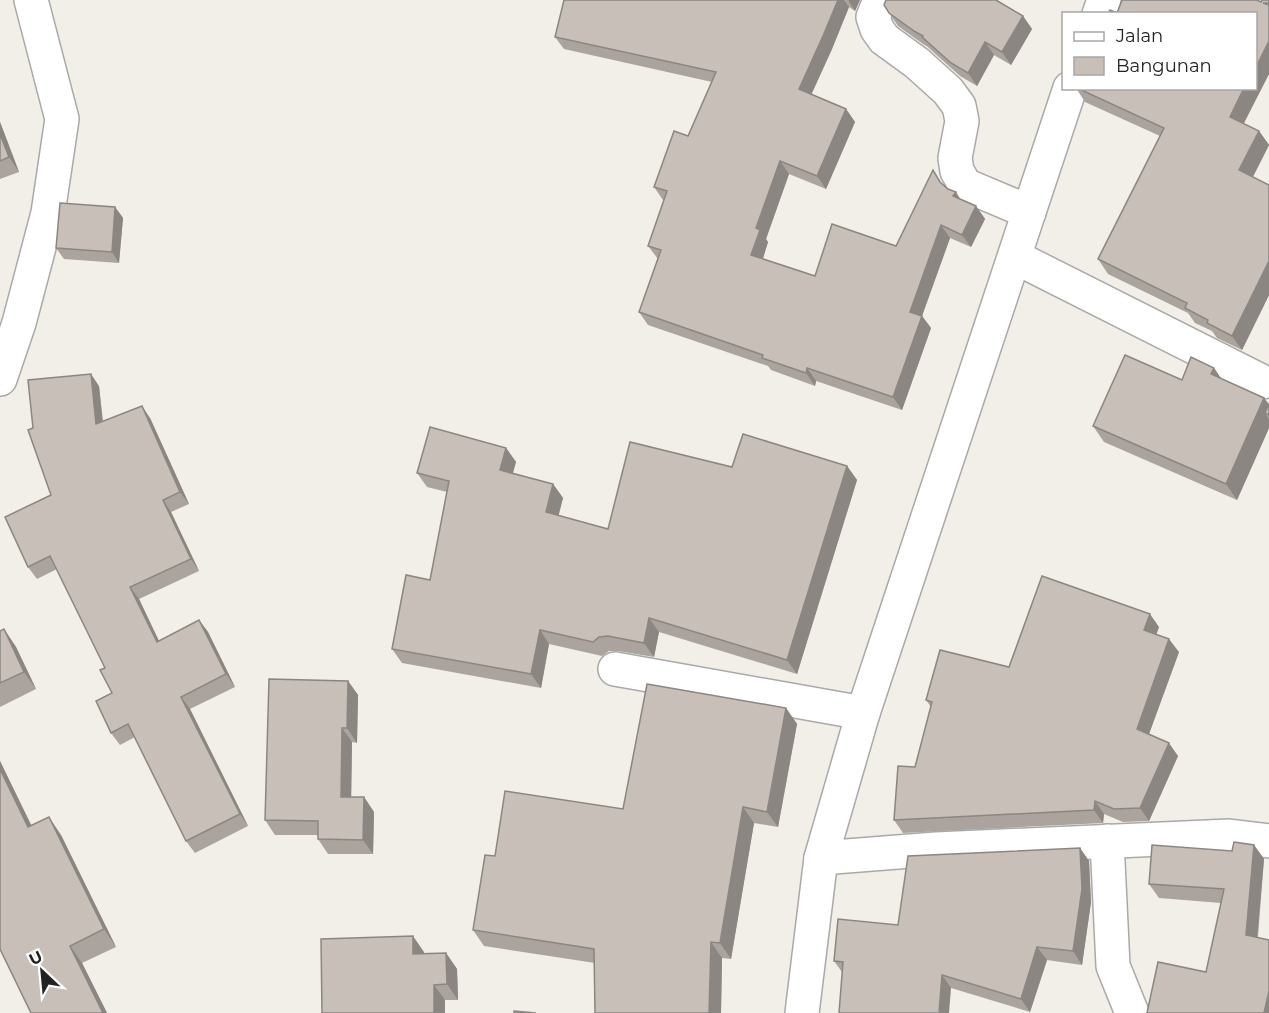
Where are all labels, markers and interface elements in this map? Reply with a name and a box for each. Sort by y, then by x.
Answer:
legend [1062,12,1257,90]
text: Jalan [1115,25,1163,47]
text: Bangunan [1116,55,1212,77]
north arrow [12,941,72,1001]
text: U [26,947,45,969]

